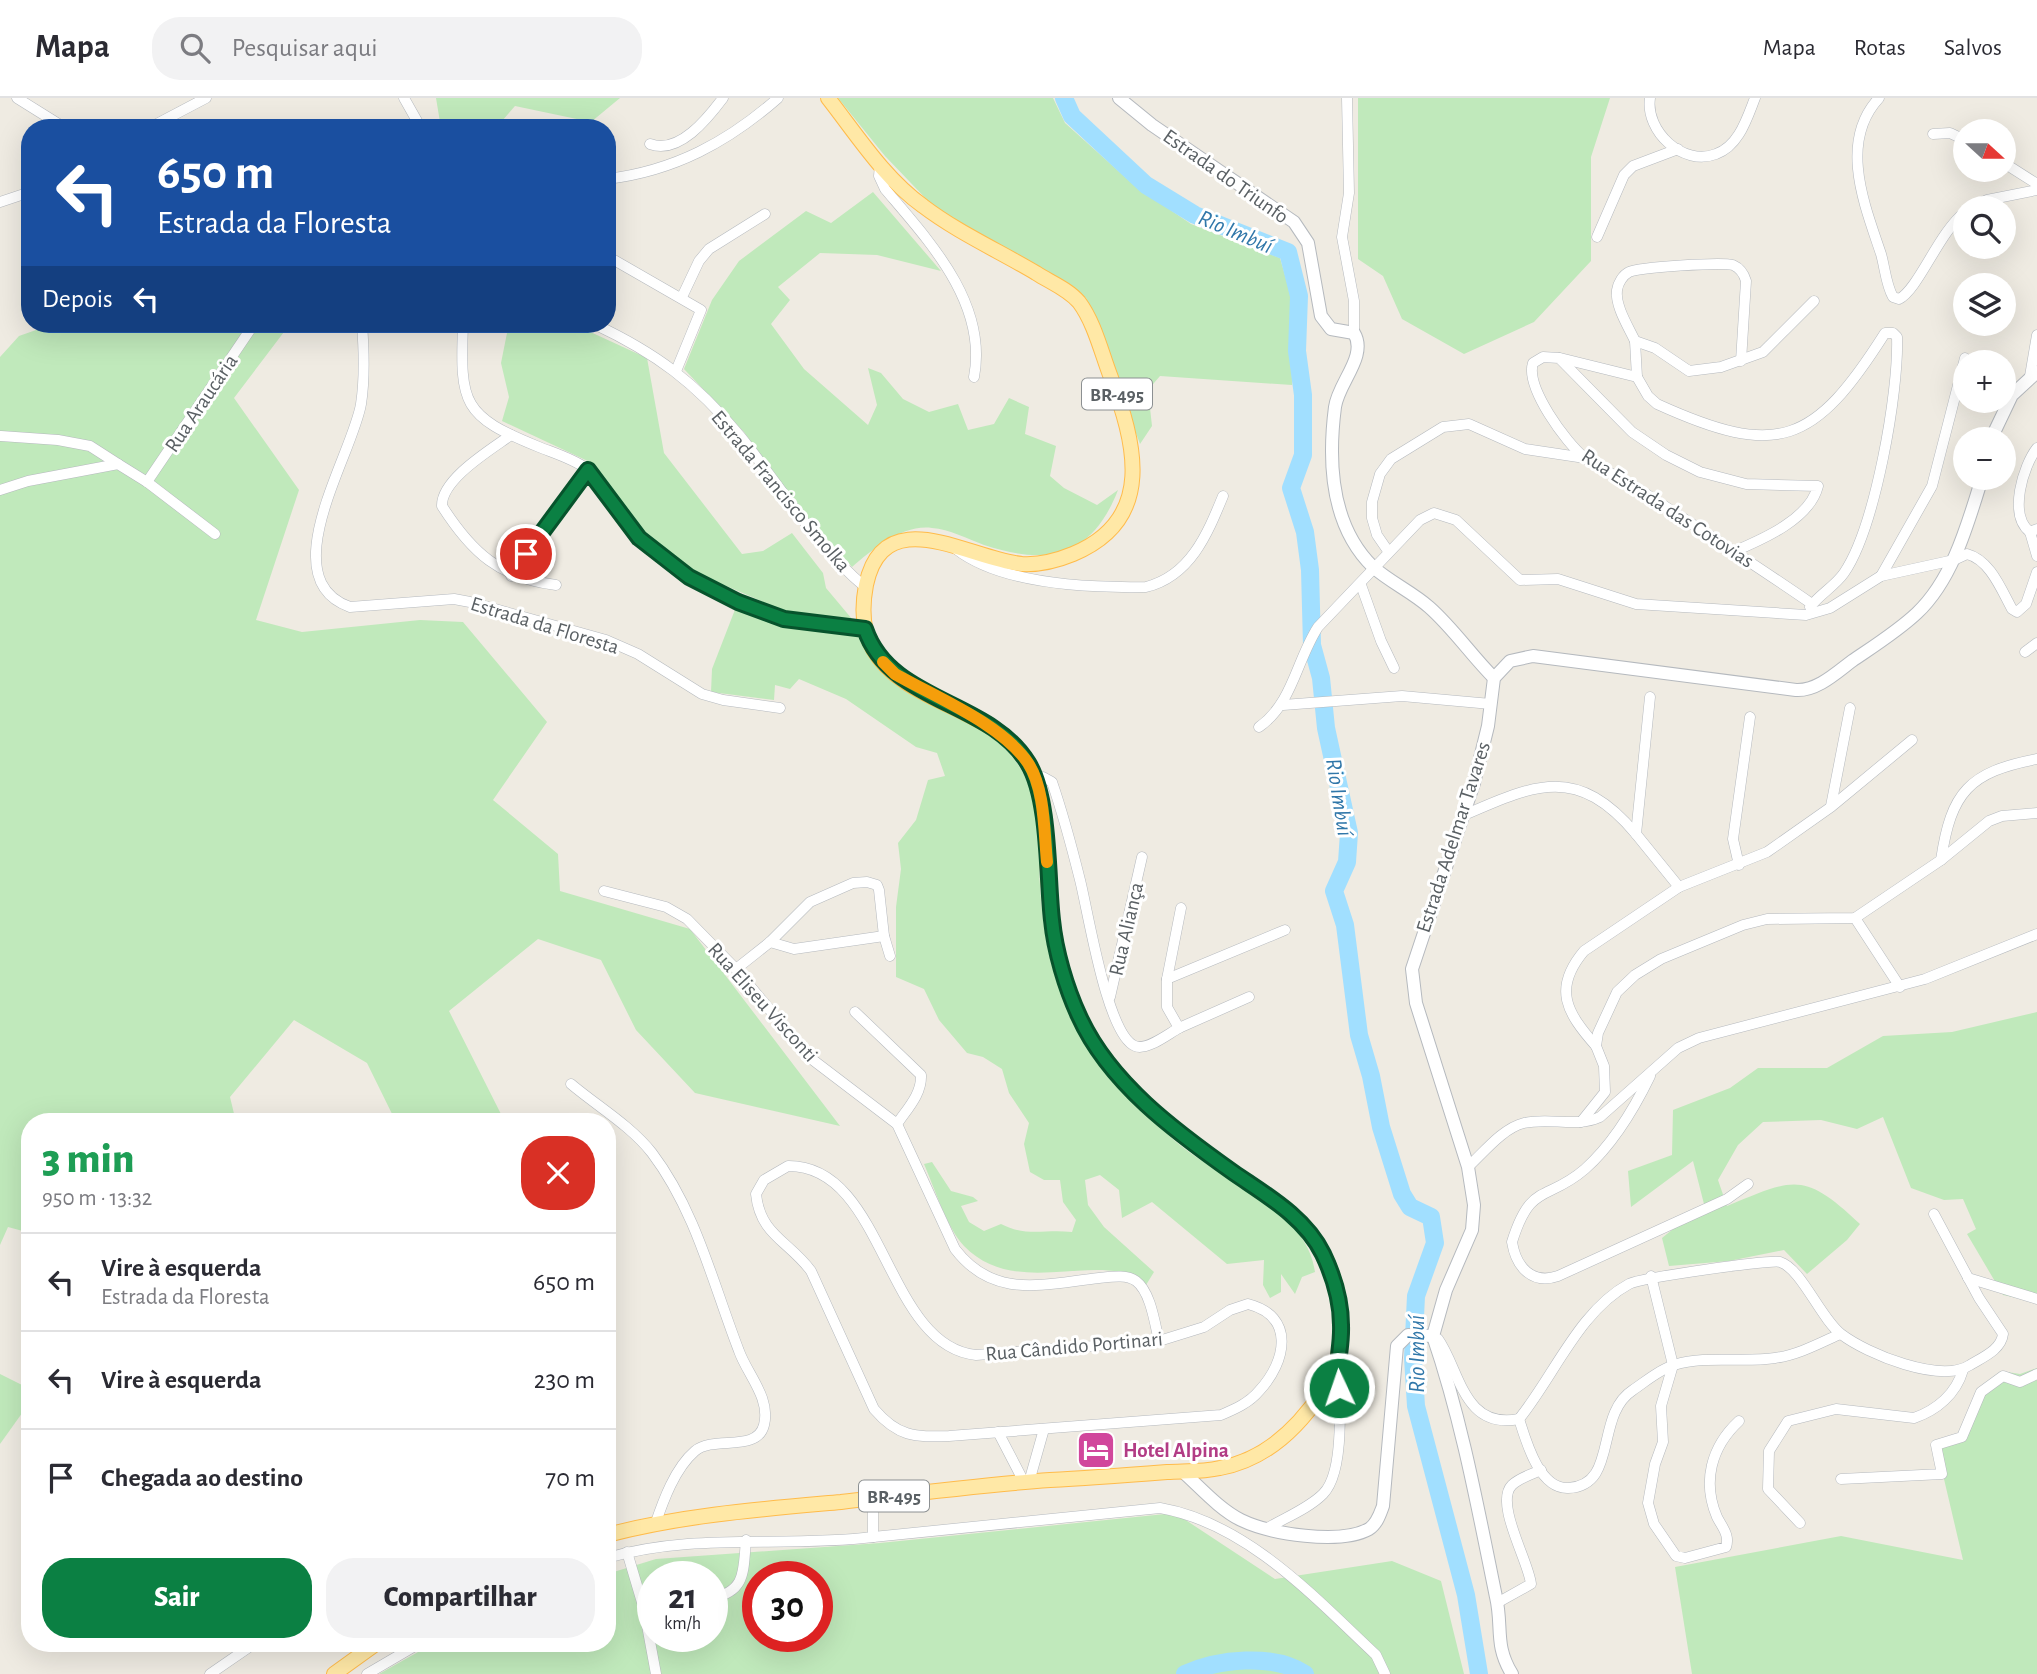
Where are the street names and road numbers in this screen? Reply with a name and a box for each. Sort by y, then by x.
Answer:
street label: Estrada do Triunfo [1159,125,1292,227]
street label: Rua Araucária [161,350,242,456]
road number: BR-495 [1082,378,1152,410]
street label: Estrada Francisco Smolka [707,407,854,576]
street label: Rua Estrada das Cotovias [1578,445,1758,572]
street label: Estrada da Floresta [468,593,622,658]
street label: Estrada Adelmar Tavares [1413,739,1494,935]
street label: Rua Aliança [1106,880,1148,978]
street label: Rua Eliseu Visconti [704,939,821,1066]
street label: Rua Cândido Portinari [985,1328,1164,1365]
road number: BR-495 [859,1480,929,1512]

